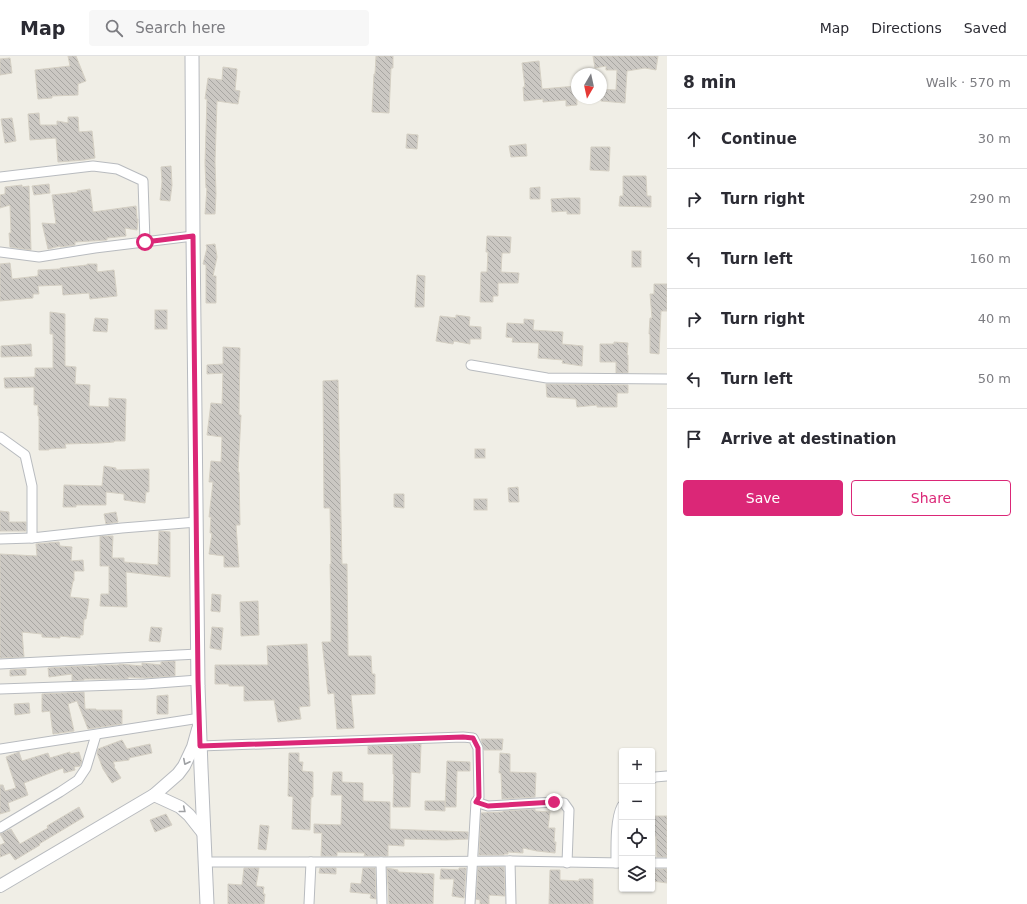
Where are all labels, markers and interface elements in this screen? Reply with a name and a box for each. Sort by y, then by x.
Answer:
search box [89,10,369,46]
text: Map [20,17,65,39]
icon: search [103,17,125,39]
text: Search here [135,19,225,37]
text: Map [820,20,849,36]
text: Directions [871,20,942,36]
text: Saved [964,20,1007,36]
north arrow [571,68,607,104]
text: 8 min [683,72,736,92]
text: Walk · 570 m [926,75,1011,90]
icon: ahead [683,128,705,150]
text: Continue [721,130,797,148]
text: 30 m [978,131,1011,146]
icon: right [683,188,705,210]
text: Turn right [721,190,805,208]
text: 290 m [969,191,1011,206]
route start [136,233,154,251]
icon: left [683,248,705,270]
text: Turn left [721,250,793,268]
text: 160 m [969,251,1011,266]
icon: right [683,308,705,330]
text: Turn right [721,310,805,328]
text: 40 m [978,311,1011,326]
icon: left [683,368,705,390]
text: Turn left [721,370,793,388]
text: 50 m [978,371,1011,386]
icon: arrive [683,428,705,450]
text: Arrive at destination [721,430,896,448]
button: Save [683,480,843,516]
button: Share [851,480,1011,516]
map controls [619,748,655,892]
button: + [619,748,655,784]
one-way arrow [183,758,191,765]
button: − [619,784,655,820]
route end [545,793,563,811]
one-way arrow [179,805,186,812]
button: locate [619,820,655,856]
button: layers [619,856,655,892]

